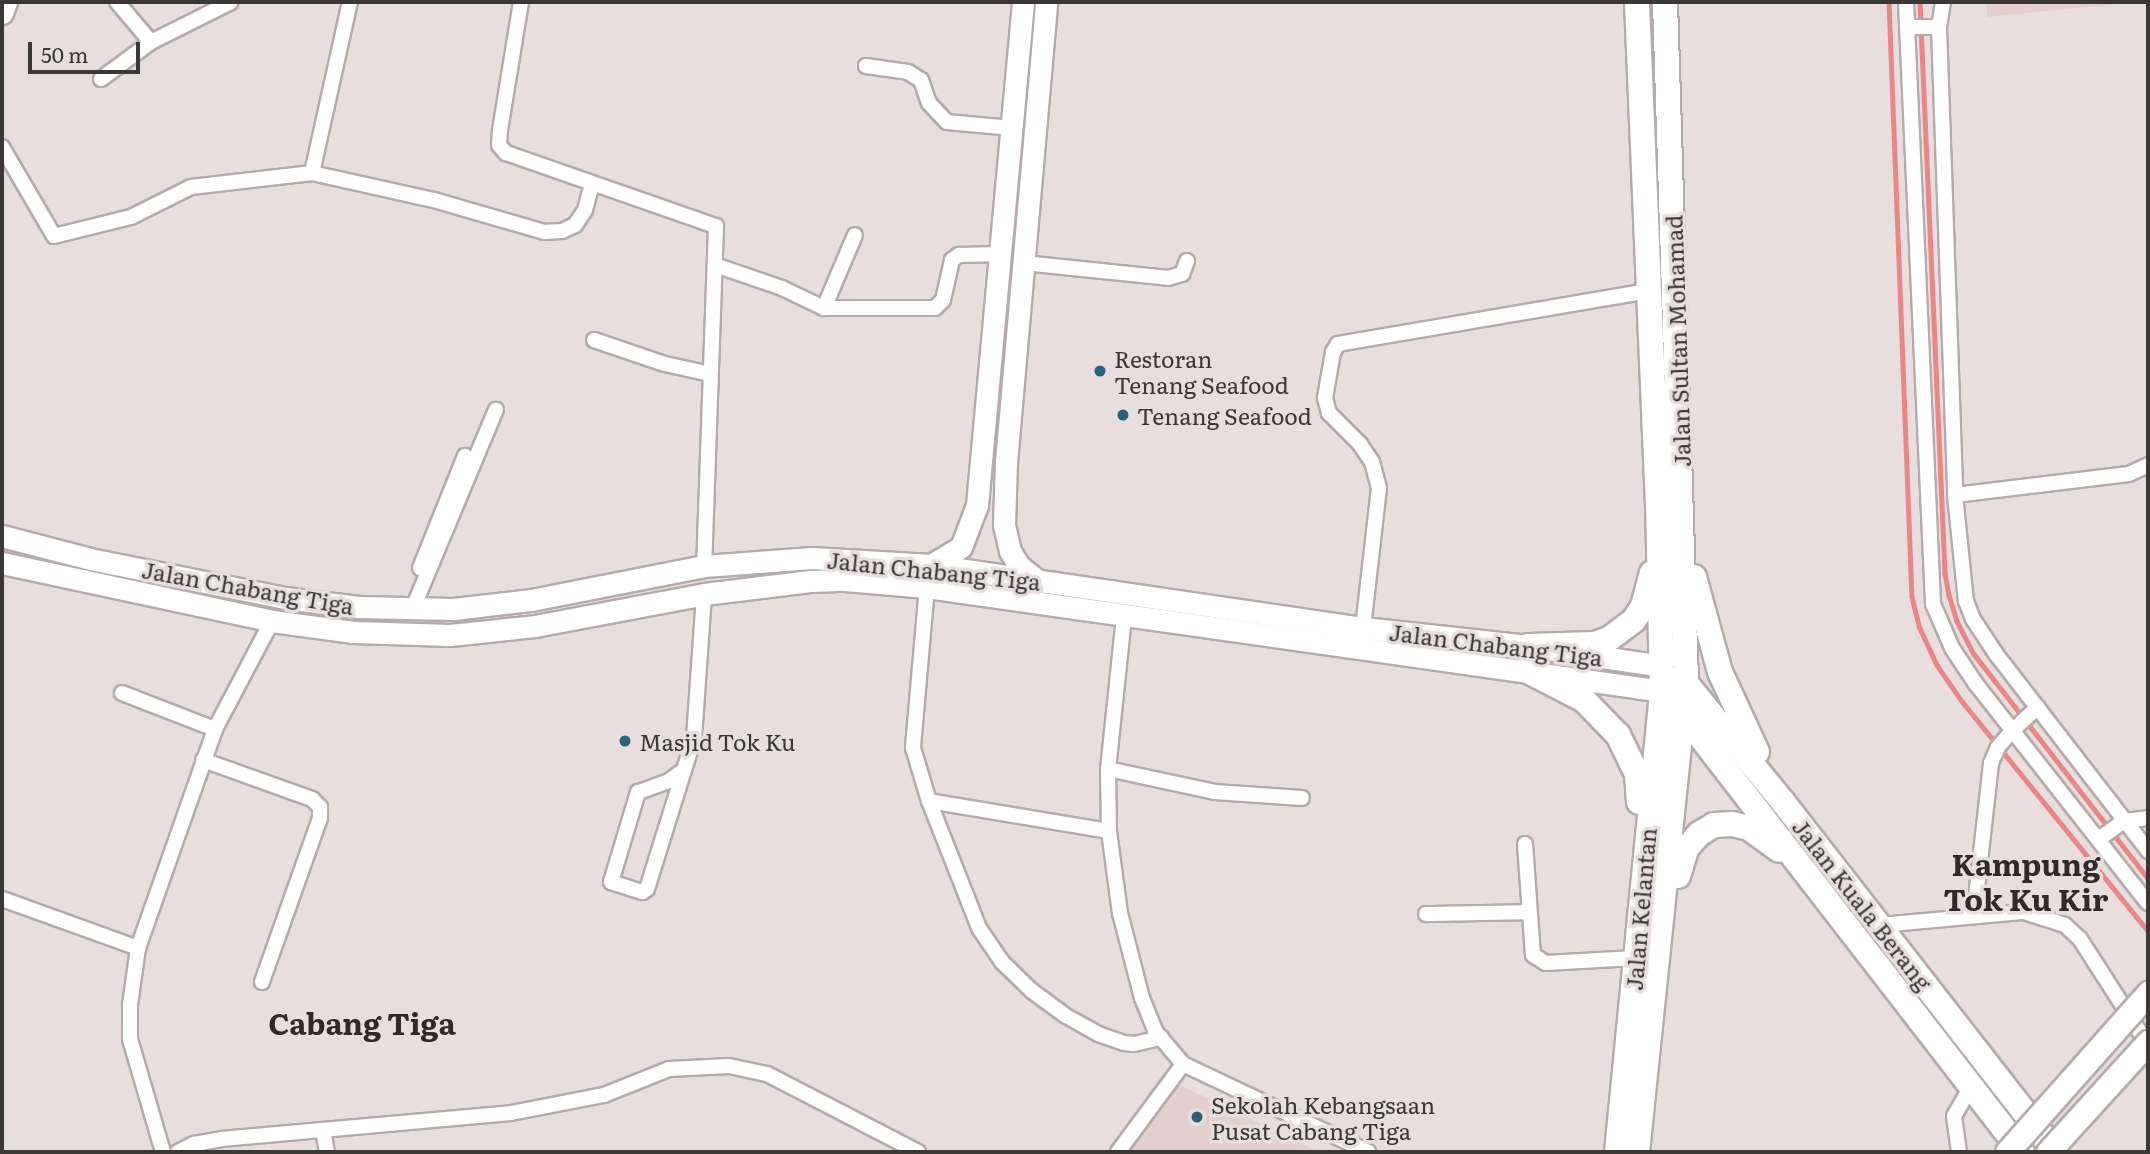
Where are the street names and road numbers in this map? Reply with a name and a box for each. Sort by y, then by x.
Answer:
street label: Jalan Sultan Mohamad [1659,214,1695,468]
street label: Jalan Chabang Tiga [826,545,1042,595]
street label: Jalan Chabang Tiga [140,555,356,619]
street label: Jalan Chabang Tiga [1388,617,1604,671]
street label: Jalan Kuala Berang [1787,813,1939,995]
street label: Jalan Kelantan [1619,826,1661,992]

